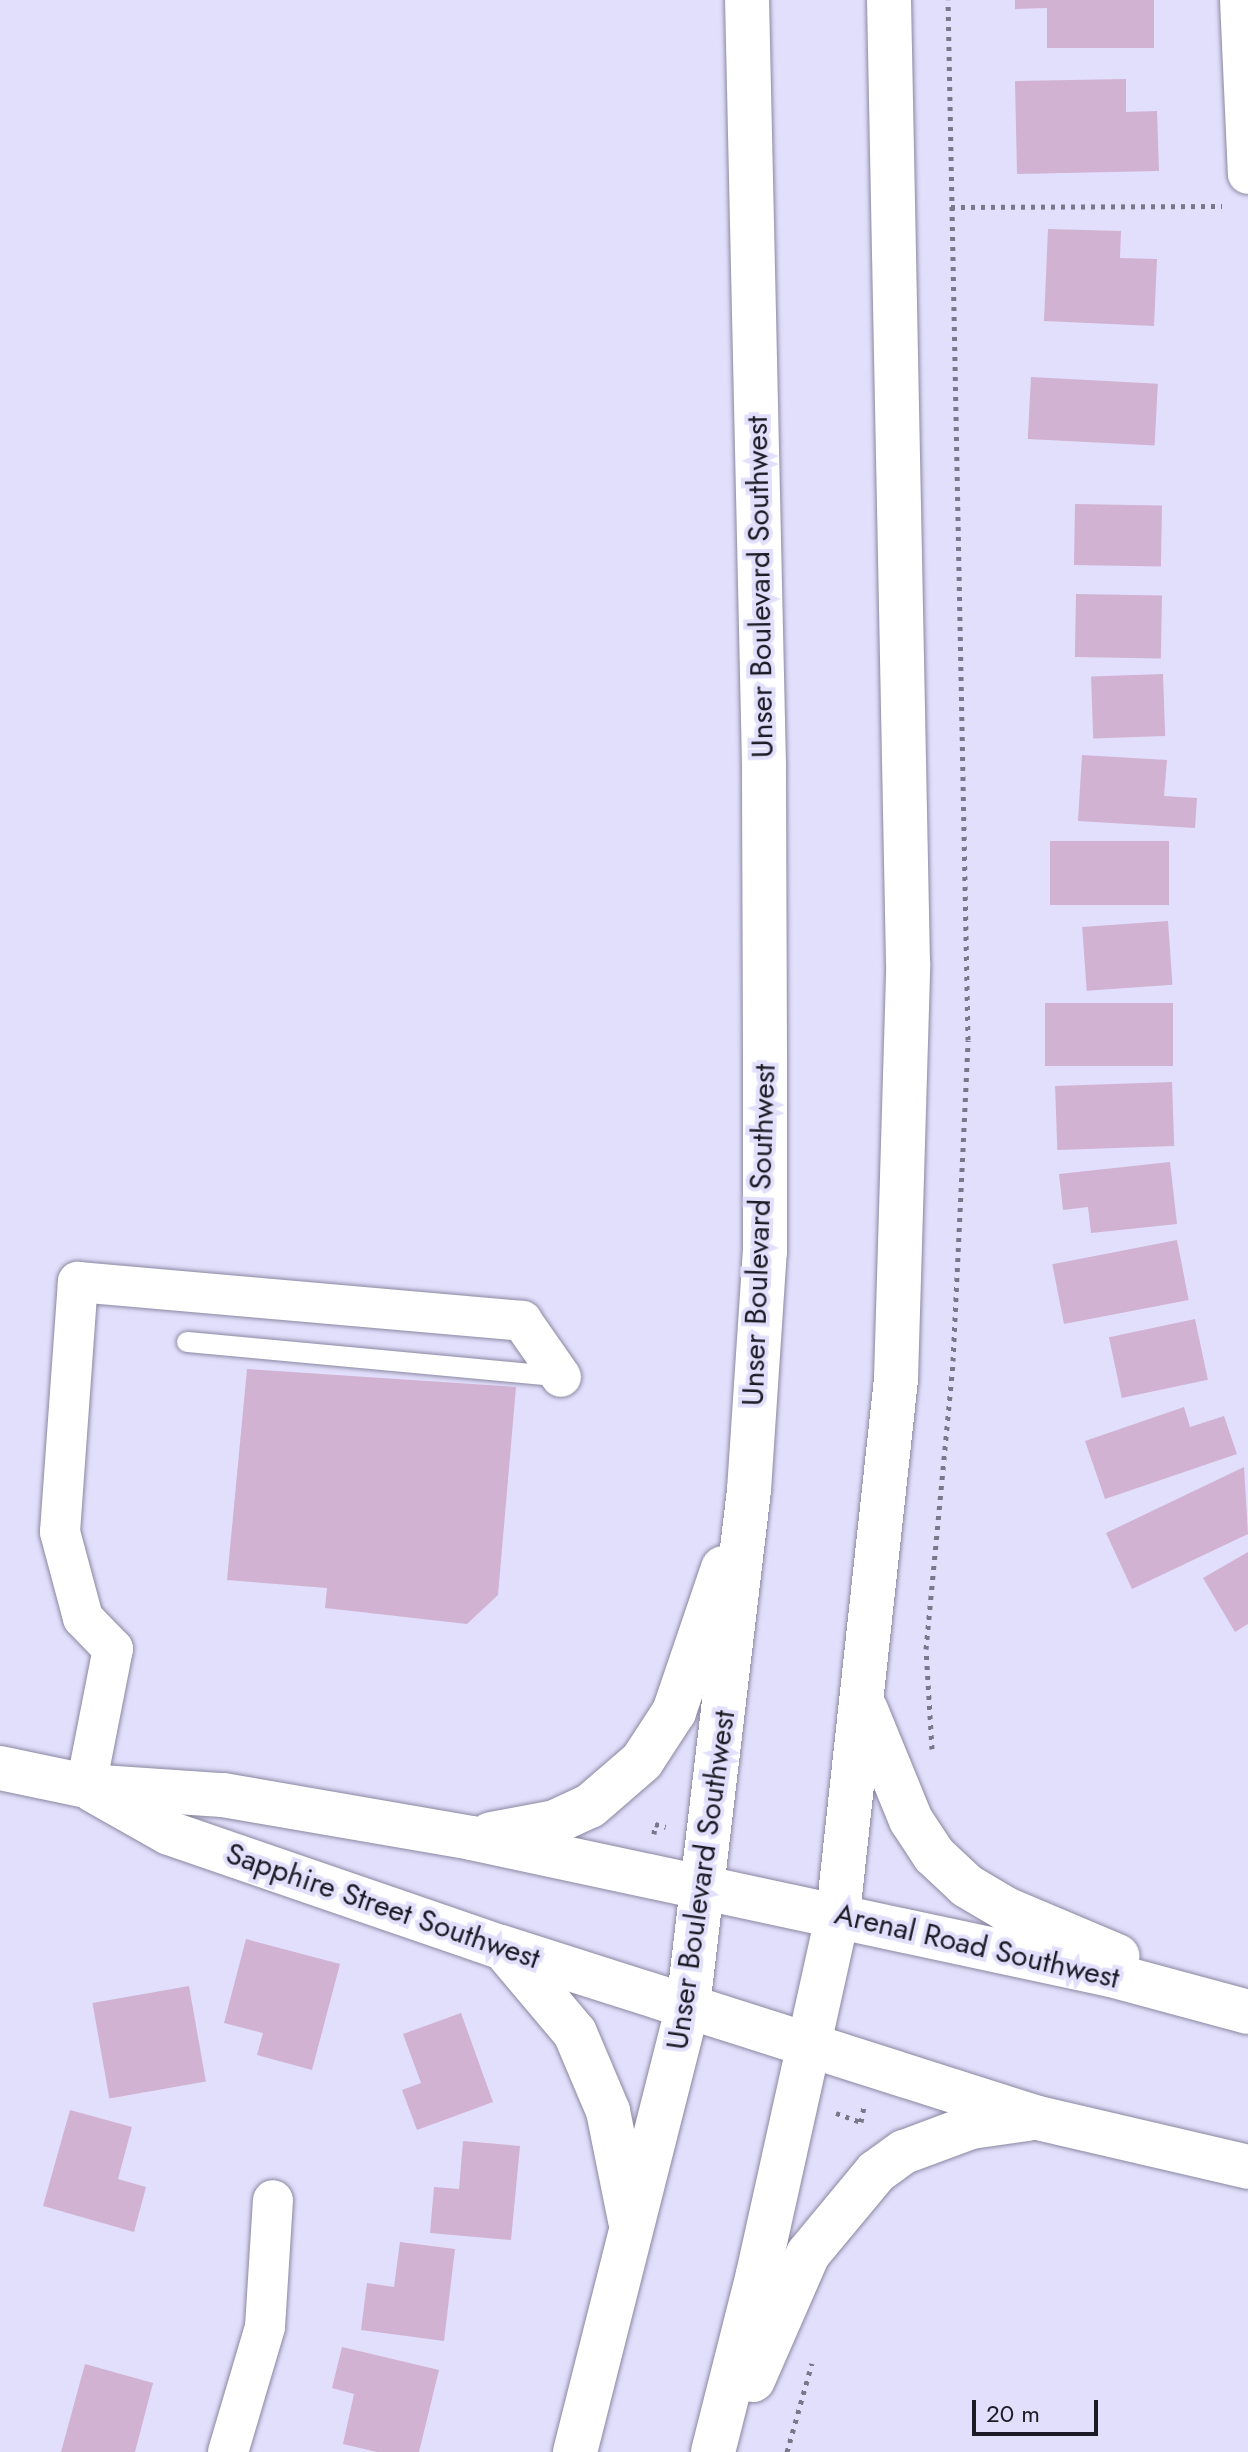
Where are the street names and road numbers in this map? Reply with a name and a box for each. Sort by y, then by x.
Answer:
street label: Unser Boulevard Southwest [739,416,781,758]
street label: Unser Boulevard Southwest [735,1063,783,1407]
street label: Unser Boulevard Southwest [659,1708,743,2052]
street label: Sapphire Street Southwest [221,1835,545,1977]
street label: Arenal Road Southwest [831,1896,1123,1996]

